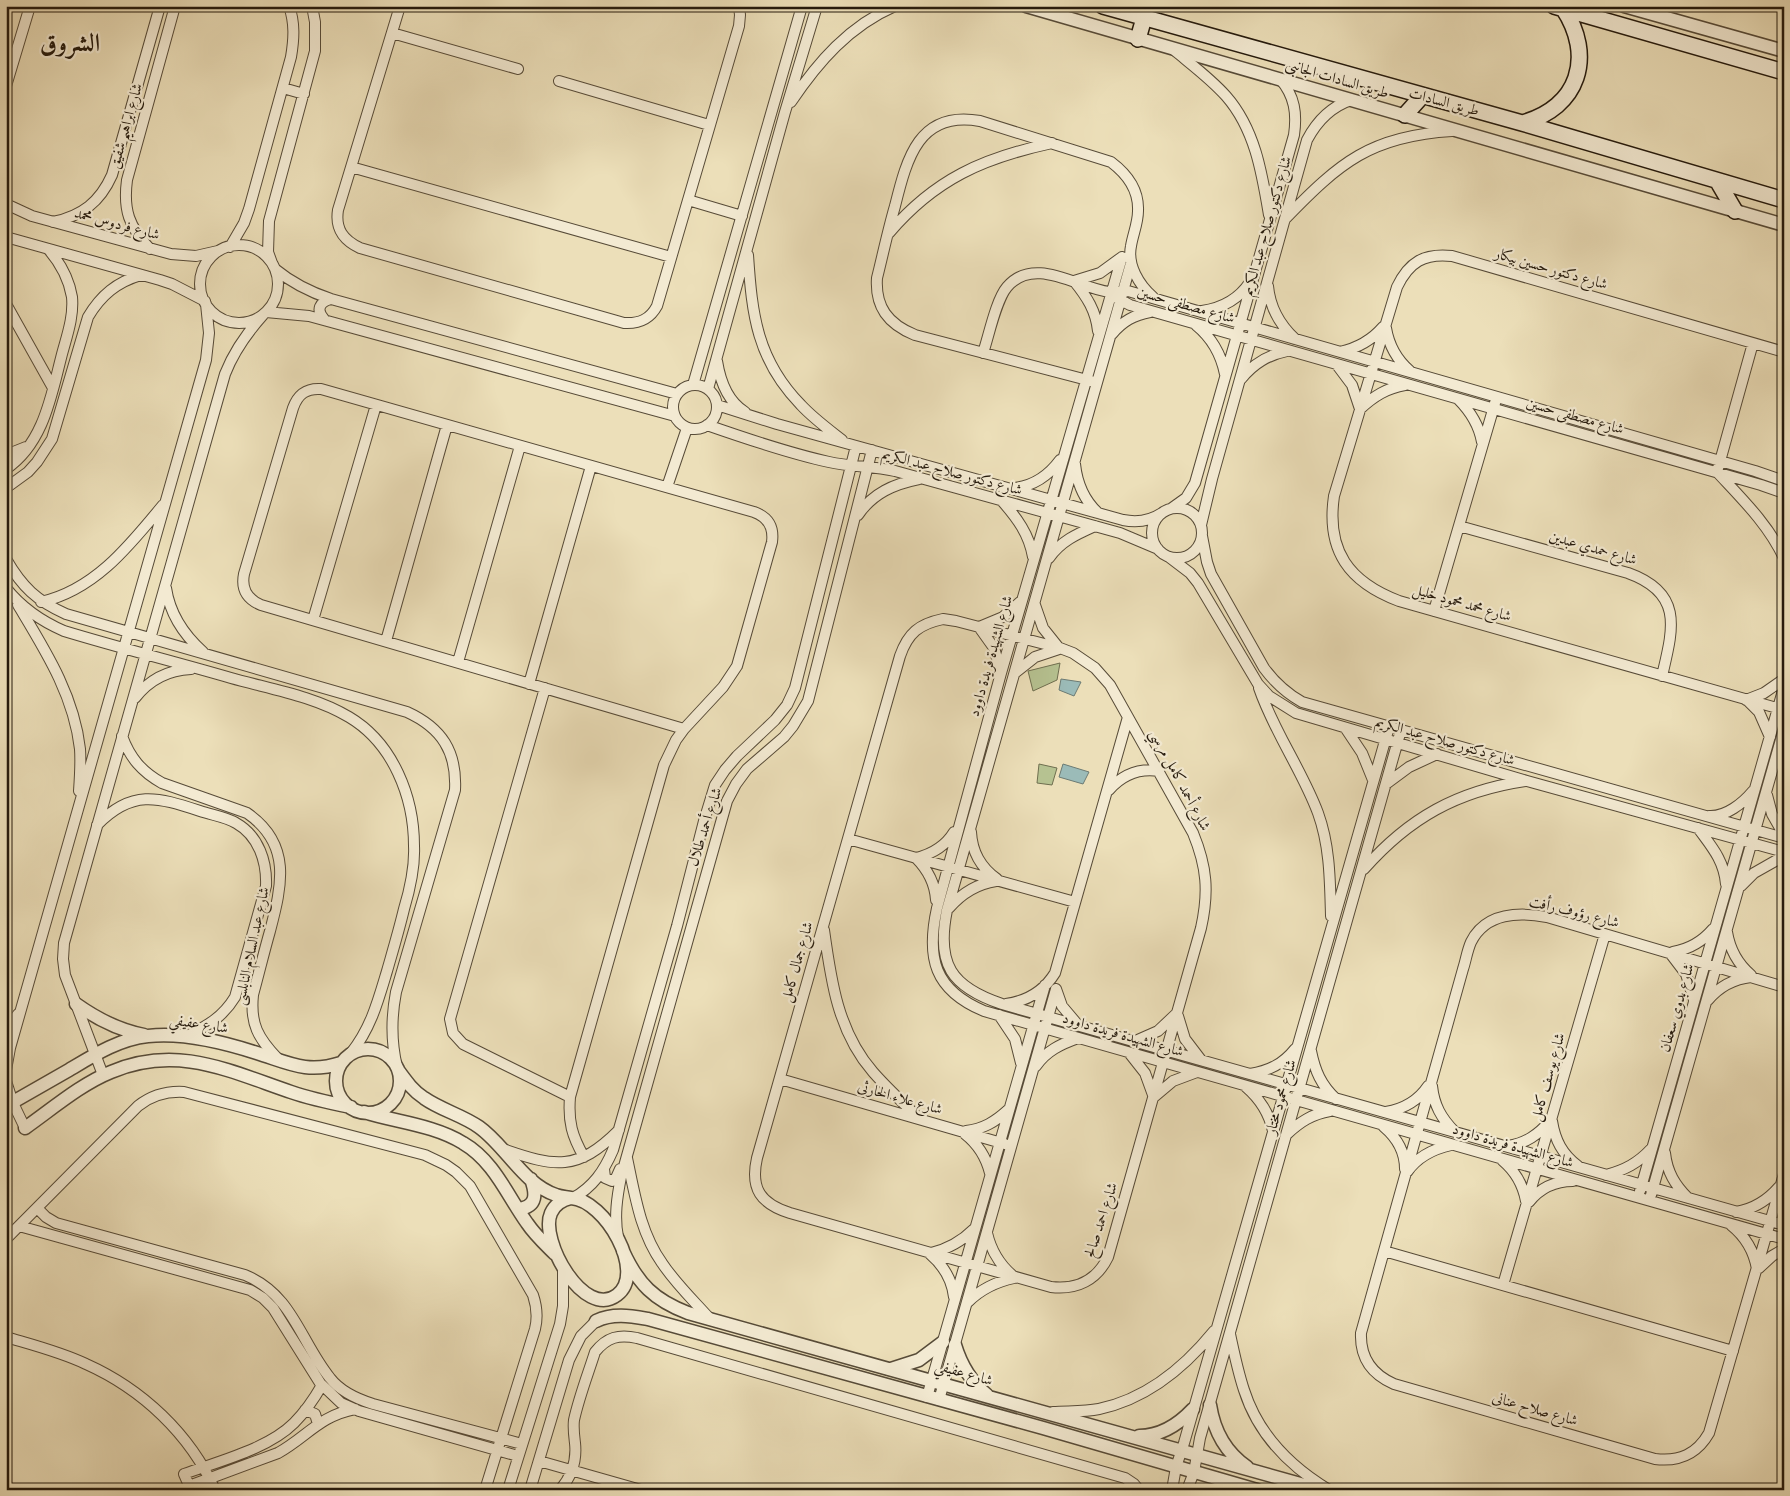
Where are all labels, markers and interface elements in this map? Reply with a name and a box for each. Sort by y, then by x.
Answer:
district label: الشروق [40,28,100,59]
street label: طريق السادات الجانبى [1283,55,1391,104]
street label: شارع ابراهيم شفيق [105,81,152,172]
street label: طريق السادات [1407,83,1481,121]
street label: شارع دكتور صلاح عبد الكريم [1238,154,1299,299]
street label: شارع فردوس محمد [71,203,162,247]
street label: شارع دكتور حسين بيكار [1490,243,1610,297]
street label: شارع مصطفى حسين [1134,282,1237,331]
street label: شارع مصطفى حسين [1523,393,1626,442]
street label: شارع دكتور صلاح عبد الكريم [879,444,1024,503]
street label: شارع حمدي عبدين [1546,526,1639,572]
street label: شارع محمد محمود خليل [1410,580,1514,629]
street label: شارع الشهيدة فريدة داوود [965,593,1020,720]
street label: شارع دكتور صلاح عبد الكريم [1372,712,1517,773]
street label: شارع أحمد كامل مرسي [1142,725,1217,836]
street label: شارع أحمد طلال [681,785,730,870]
street label: شارع عبد السلام النابلسى [230,885,277,1007]
street label: شارع رؤوف رأفت [1526,890,1622,935]
street label: شارع جمال كامل [776,920,820,1005]
street label: شارع بدوي سعفان [1655,962,1702,1055]
street label: شارع الشهيدة فريدة داوود [1059,1009,1186,1064]
street label: شارع عفيفي [168,1010,230,1042]
street label: شارع يوسف كامل [1526,1031,1573,1124]
street label: شارع محمود مختار [1261,1057,1304,1140]
street label: شارع علاء الحارثى [855,1077,945,1122]
street label: شارع الشهيدة فريدة داوود [1449,1120,1576,1175]
street label: شارع احمد صالح [1080,1180,1126,1261]
street label: شارع عفيفي [932,1356,995,1394]
street label: شارع صلاح عنانى [1489,1388,1580,1433]

